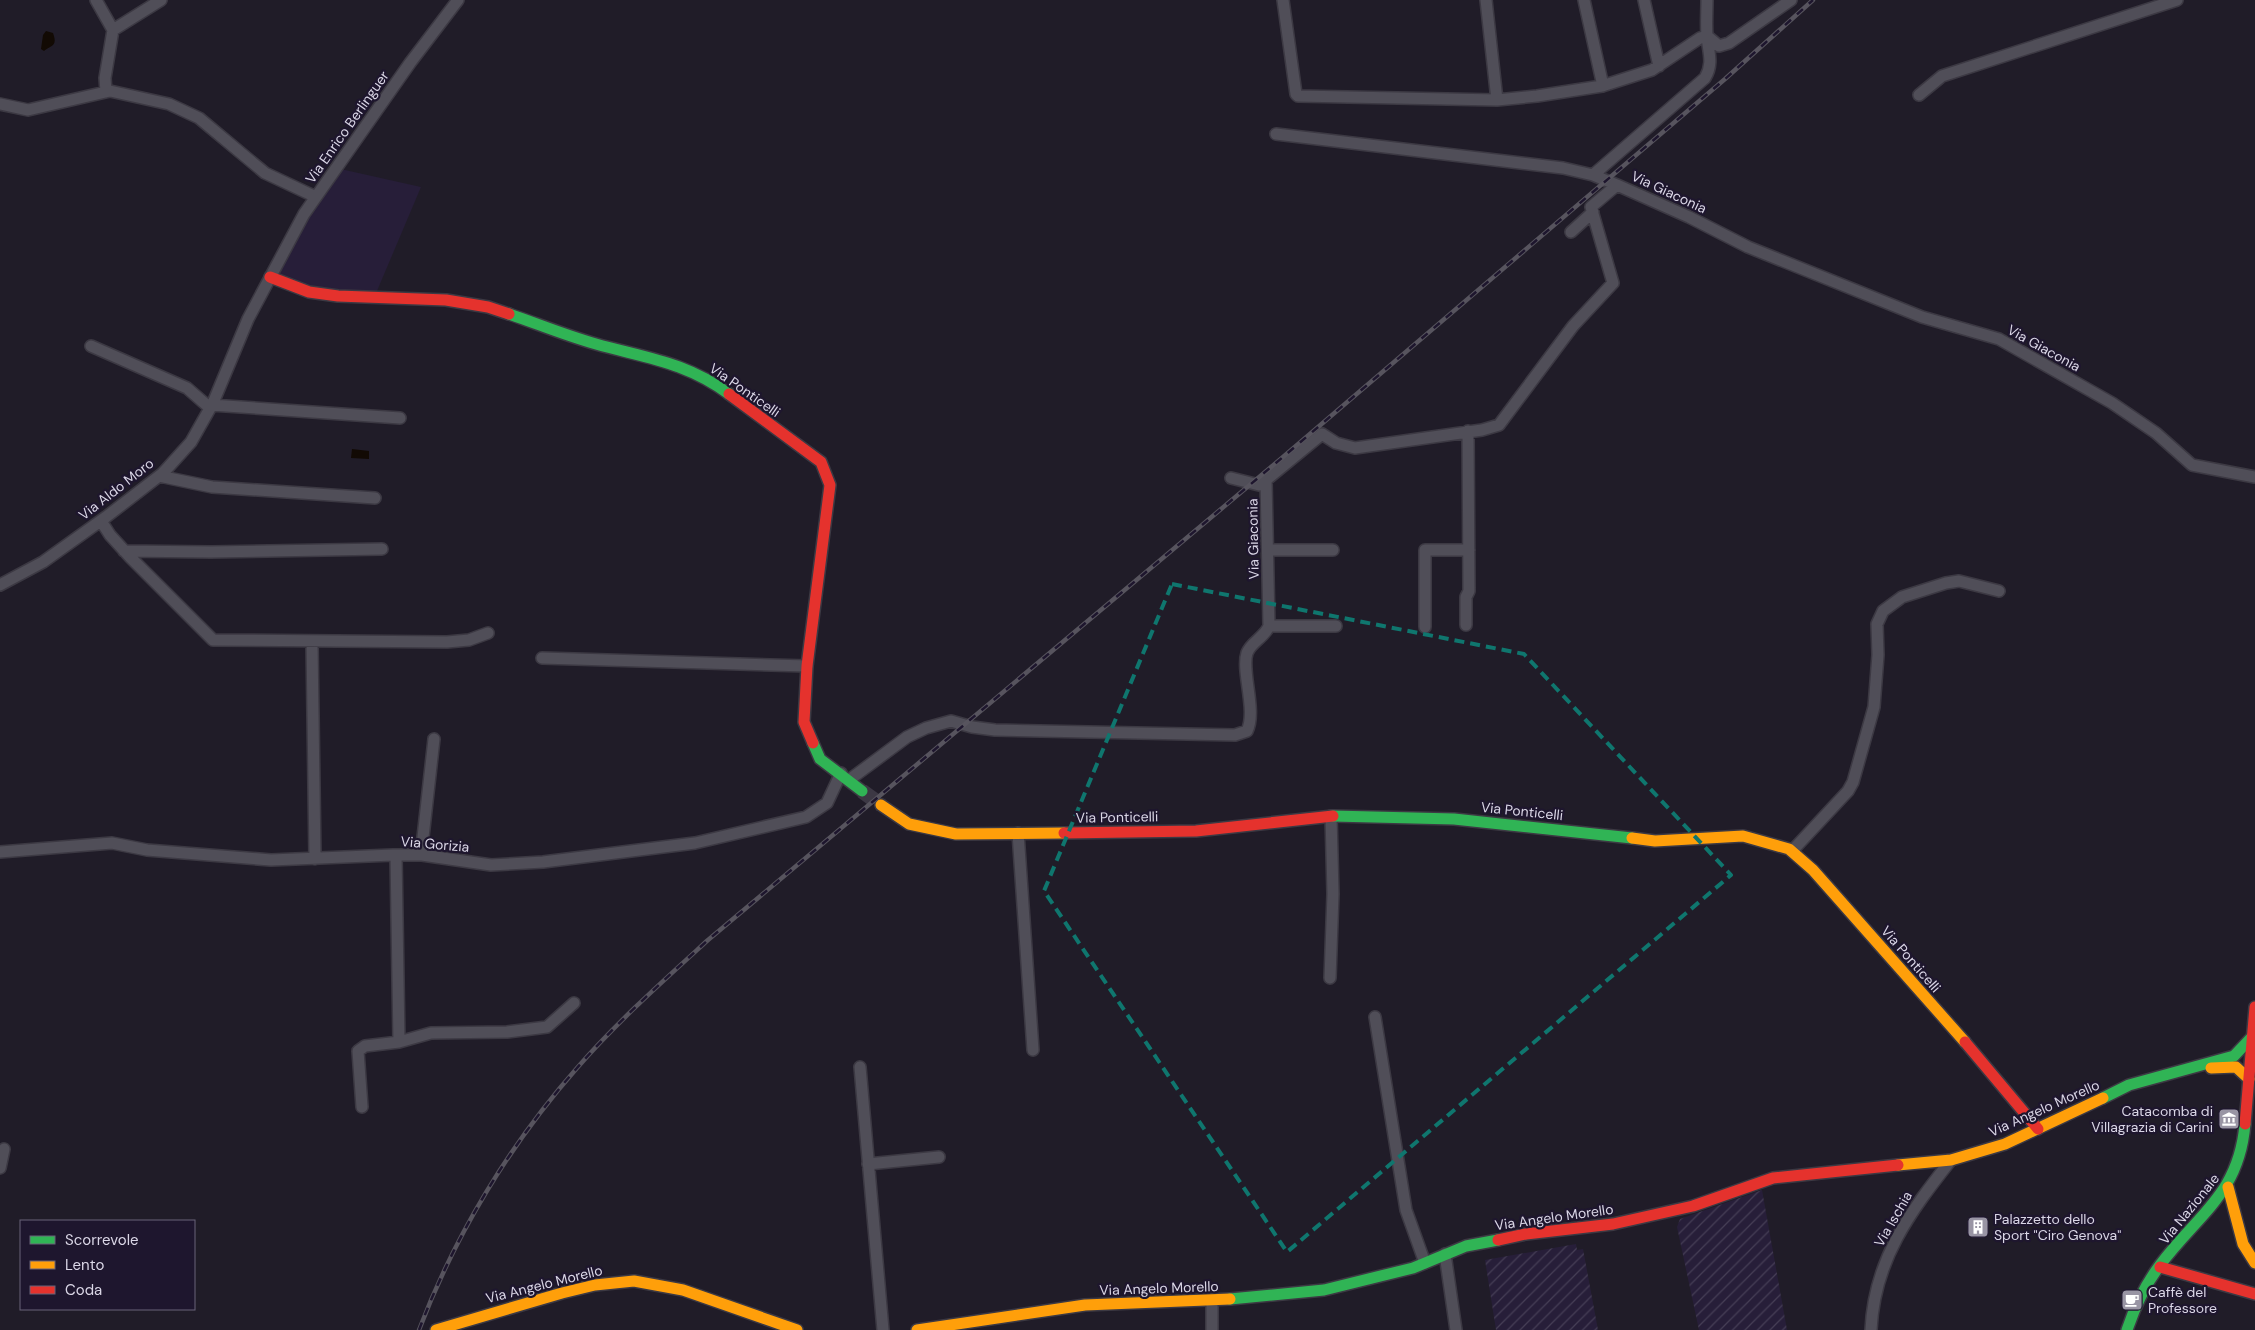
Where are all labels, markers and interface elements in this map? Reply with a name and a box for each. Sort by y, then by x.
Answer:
street label: Via Enrico Berlinguer [301,67,393,187]
street label: Via Giaconia [1628,167,1710,217]
street label: Via Giaconia [2004,320,2084,376]
street label: Via Ponticelli [706,359,784,421]
street label: Via Aldo Moro [75,454,157,524]
street label: Via Giaconia [1243,498,1263,580]
street label: Via Ponticelli [1480,798,1564,824]
street label: Via Ponticelli [1076,807,1158,827]
street label: Via Gorizia [400,832,470,856]
street label: Via Ponticelli [1877,922,1945,996]
street label: Via Angelo Morello [1986,1075,2102,1141]
place label: Catacomba di Villagrazia di Carini [2091,1102,2213,1136]
museum icon: Catacomba di Villagrazia di Carini [2217,1107,2241,1131]
street label: Via Nazionale [2155,1170,2223,1248]
street label: Via Ischia [1870,1188,1916,1250]
street label: Via Angelo Morello [1494,1200,1614,1234]
place label: Palazzetto dello Sport "Ciro Genova" [1994,1210,2121,1244]
building icon: Palazzetto dello Sport "Ciro Genova" [1966,1215,1990,1239]
legend [20,1220,195,1310]
text: Scorrevole [65,1230,139,1250]
text: Lento [65,1255,104,1275]
street label: Via Angelo Morello [484,1261,604,1307]
street label: Via Angelo Morello [1099,1277,1219,1299]
text: Coda [65,1280,102,1300]
place label: Caffè del Professore [2148,1283,2217,1317]
cafe icon: Caffè del Professore [2120,1288,2144,1312]

